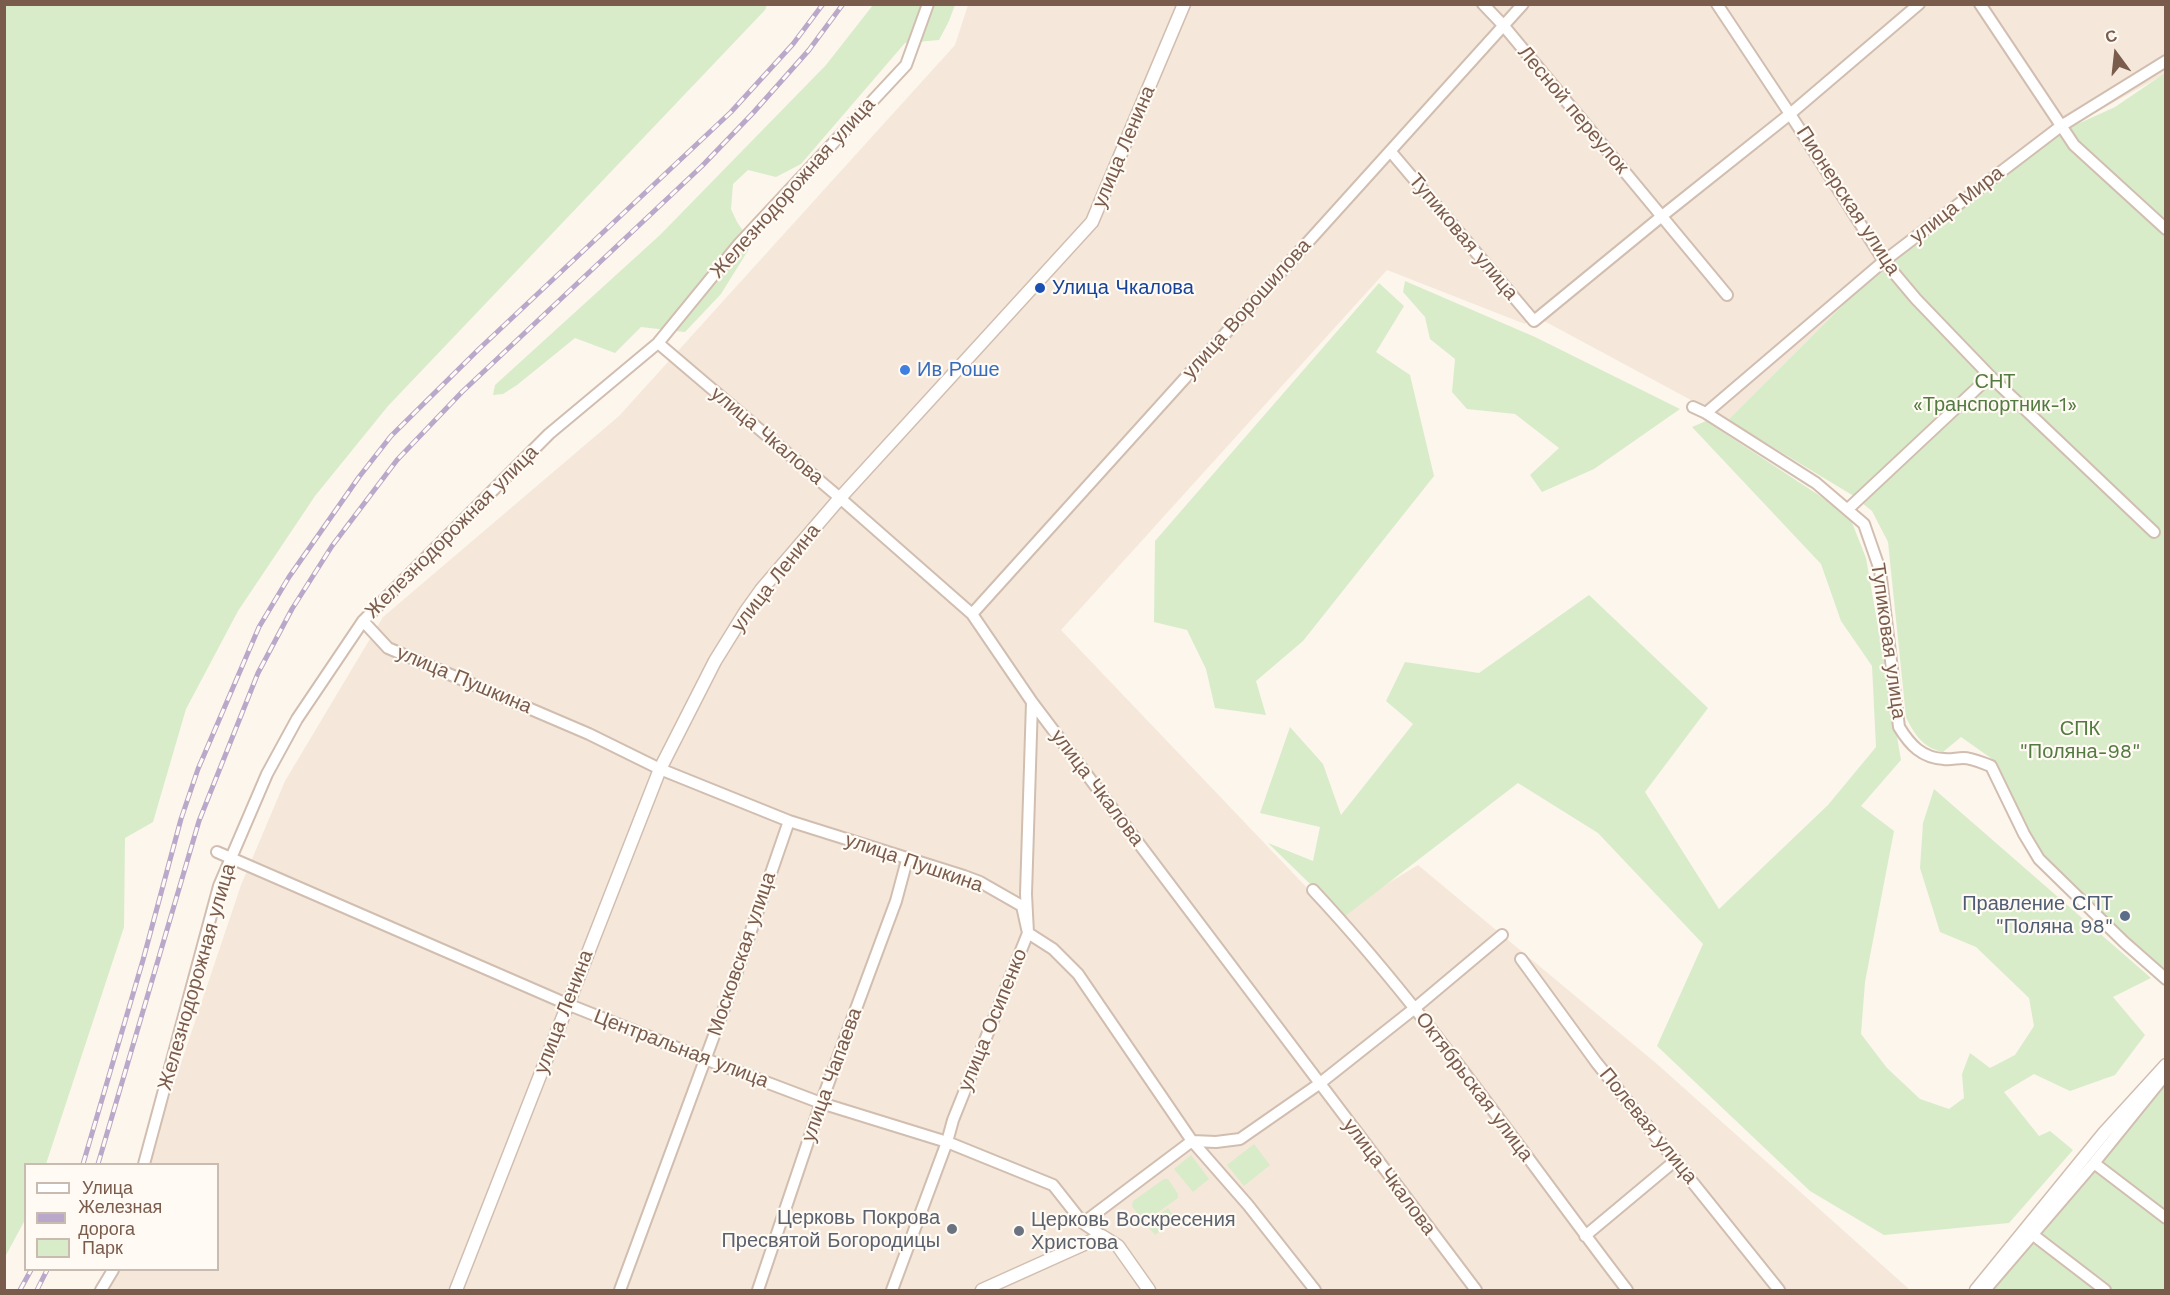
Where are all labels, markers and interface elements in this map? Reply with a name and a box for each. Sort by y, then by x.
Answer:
north arrow [2086,24,2146,84]
text: С [2103,25,2119,47]
street label: Лесной переулок [1512,41,1634,179]
street label: улица Ленина [1087,82,1161,212]
street label: Железнодорожная улица [705,93,881,283]
street label: Пионерская улица [1791,122,1905,280]
street label: улица Мира [1906,161,2008,249]
street label: Тупиковая улица [1403,169,1523,305]
street label: улица Ворошилова [1178,234,1316,384]
place label: Улица Чкалова [1052,276,1194,300]
marker: Улица Чкалова [1033,281,1047,295]
place label: Ив Роше [917,358,1000,382]
marker: Ив Роше [898,363,912,377]
park label: СНТ «Транспортник-1» [1913,370,2077,417]
street label: улица Чкалова [706,382,828,490]
street label: Железнодорожная улица [360,440,544,624]
street label: улица Ленина [726,519,826,637]
street label: Тупиковая улица [1865,561,1911,721]
street label: улица Пушкина [393,641,535,719]
park label: СПК "Поляна-98" [2020,717,2140,764]
street label: улица Чкалова [1045,725,1149,851]
street label: улица Пушкина [842,828,986,898]
street label: Железнодорожная улица [153,861,241,1093]
street label: Московская улица [703,869,781,1039]
place label: Правление СПТ "Поляна 98" [1962,892,2113,939]
marker: Правление СПТ "Поляна 98" [2118,909,2132,923]
street label: улица Осипенко [953,945,1033,1095]
street label: улица Ленина [529,947,599,1077]
street label: Центральная улица [590,1005,772,1093]
street label: улица Чапаева [797,1005,867,1145]
street label: Октябрьская улица [1410,1008,1538,1166]
street label: Полевая улица [1594,1063,1702,1189]
street label: улица Чкалова [1337,1114,1441,1240]
legend [24,1163,219,1271]
text: Улица [82,1177,133,1198]
text: Железная дорога [78,1196,162,1239]
place label: Церковь Покрова Пресвятой Богородицы [721,1206,940,1253]
place label: Церковь Воскресения Христова [1031,1208,1236,1255]
marker: Церковь Покрова Пресвятой Богородицы [945,1222,959,1236]
marker: Церковь Воскресения Христова [1012,1224,1026,1238]
text: Парк [82,1237,123,1258]

